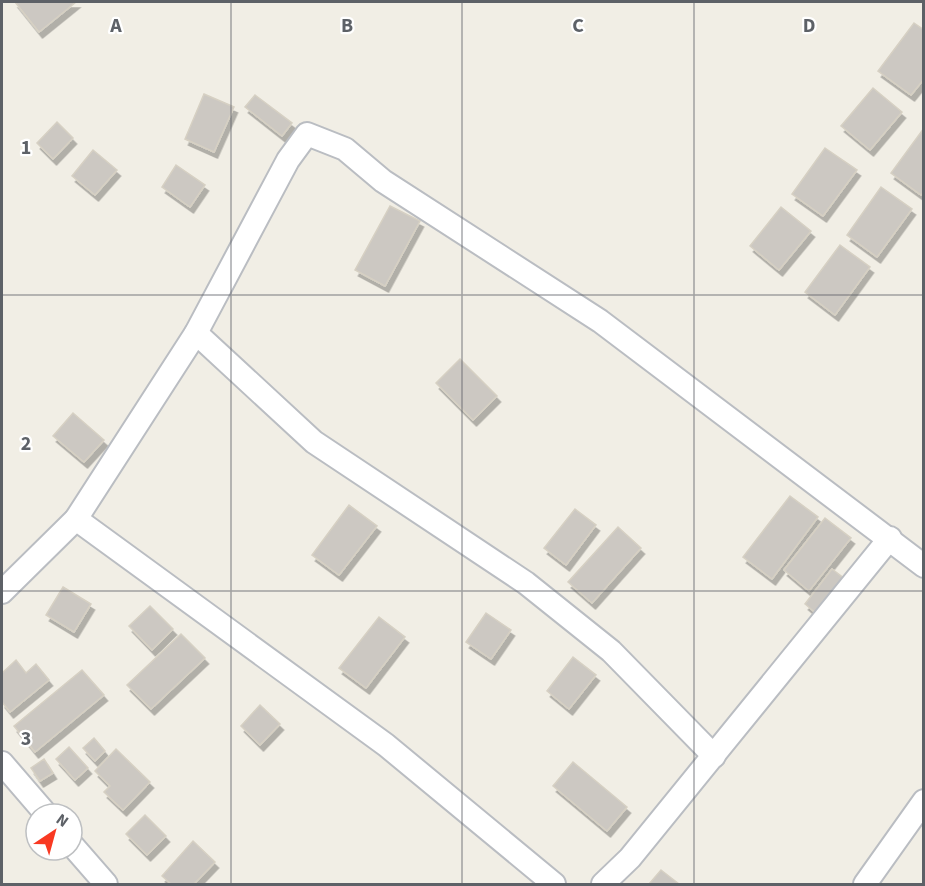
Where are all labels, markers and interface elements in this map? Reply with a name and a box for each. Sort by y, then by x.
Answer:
text: A [109,12,122,40]
text: B [341,12,353,40]
text: C [572,12,584,40]
text: D [803,12,815,40]
text: 1 [21,134,31,162]
text: 2 [21,430,31,458]
text: 3 [21,725,31,753]
north arrow [24,802,84,862]
text: N [51,809,73,833]

